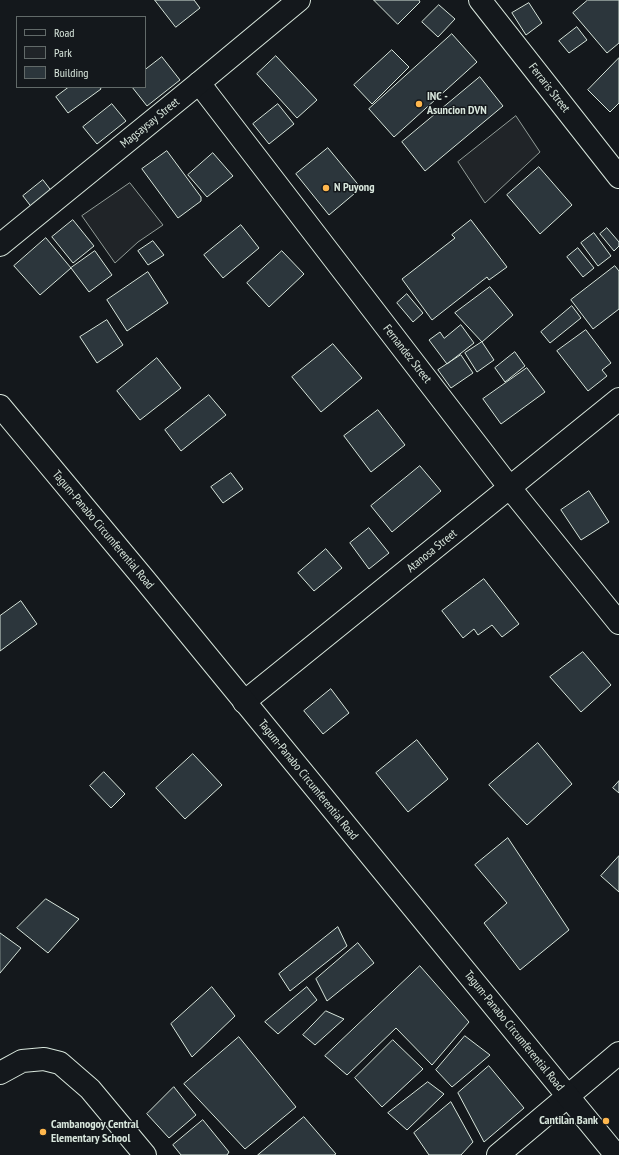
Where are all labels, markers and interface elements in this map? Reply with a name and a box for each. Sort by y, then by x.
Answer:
legend [16,16,146,88]
text: Road [54,25,74,40]
text: Park [54,45,72,60]
street label: Ferraris Street [525,60,573,116]
text: Building [54,65,89,80]
place label: INC - Asuncion DVN [427,90,487,118]
street label: Magsaysay Street [118,95,182,151]
marker: INC - Asuncion DVN [414,99,424,109]
place label: N Puyong [334,181,375,195]
marker: N Puyong [321,183,331,193]
street label: Fernandez Street [380,322,434,386]
street label: Tagum-Panabo Circumferential Road [49,468,157,592]
street label: Atanosa Street [404,526,460,576]
street label: Tagum-Panabo Circumferential Road [255,717,361,843]
street label: Tagum-Panabo Circumferential Road [461,968,567,1094]
place label: Cantilan Bank [539,1114,598,1128]
marker: Cantilan Bank [601,1116,611,1126]
place label: Cambanogoy Central Elementary School [51,1118,139,1146]
marker: Cambanogoy Central Elementary School [38,1127,48,1137]

